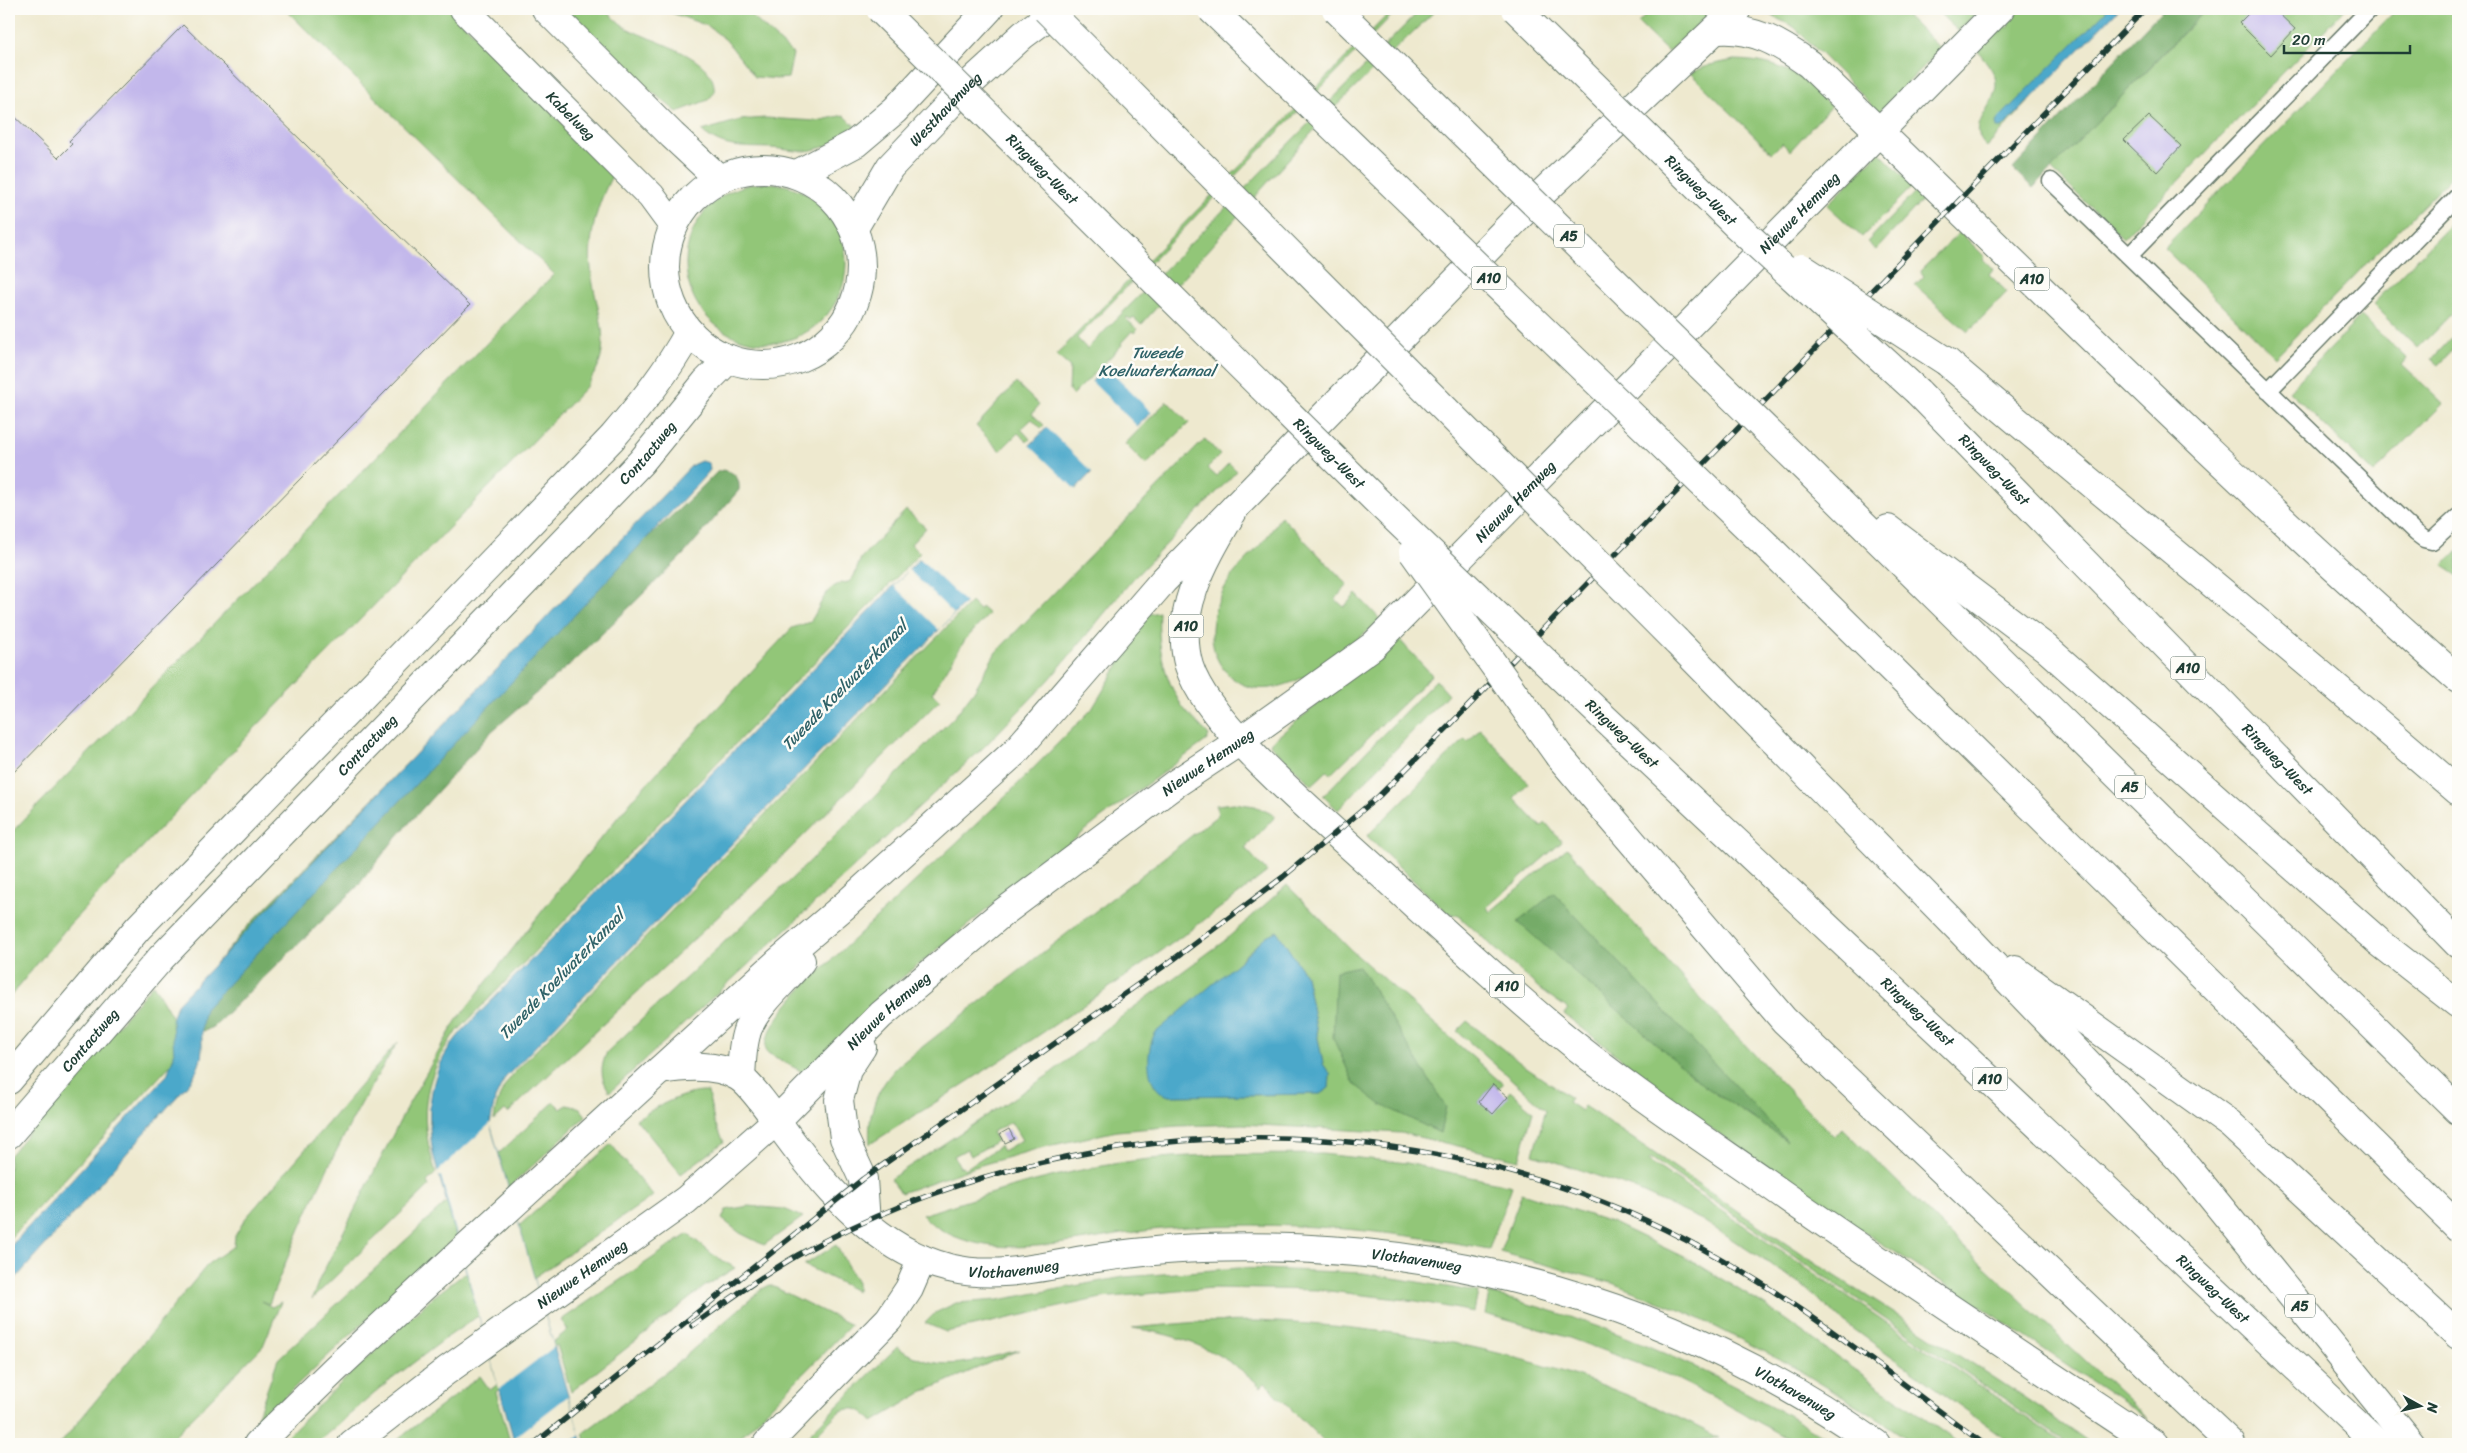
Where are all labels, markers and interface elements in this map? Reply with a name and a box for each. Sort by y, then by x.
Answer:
scale bar [2284,22,2411,54]
text: 20 m [2292,27,2326,53]
street label: Westhavenweg [903,65,988,153]
street label: Kabelweg [540,85,602,147]
street label: Ringweg-West [1000,127,1085,212]
street label: Ringweg-West [1658,148,1744,233]
street label: Nieuwe Hemweg [1753,165,1847,260]
road number: A5 [1554,225,1584,248]
road number: A10 [1472,266,1506,290]
road number: A10 [2014,268,2050,290]
water label: Tweede Koelwaterkanaal [1099,338,1219,385]
street label: Ringweg-West [1287,412,1372,496]
street label: Contactweg [612,415,683,491]
street label: Ringweg-West [1952,427,2037,513]
street label: Nieuwe Hemweg [1468,454,1563,549]
water label: Tweede Koelwaterkanaal [774,611,917,757]
road number: A10 [1168,614,1204,638]
road number: A10 [2170,656,2206,680]
street label: Ringweg-West [1579,693,1666,776]
street label: Contactweg [331,708,404,782]
street label: Ringweg-West [2236,717,2320,803]
street label: Nieuwe Hemweg [1156,721,1260,803]
road number: A5 [2115,776,2145,799]
water label: Tweede Koelwaterkanaal [491,900,634,1046]
street label: Nieuwe Hemweg [840,965,937,1056]
street label: Ringweg-West [1875,971,1961,1054]
road number: A10 [1490,974,1524,998]
street label: Contactweg [55,1002,126,1078]
road number: A10 [1972,1068,2008,1090]
street label: Nieuwe Hemweg [531,1232,634,1316]
street label: Vlothavenweg [1370,1241,1464,1280]
street label: Ringweg-West [2170,1248,2256,1331]
street label: Vlothavenweg [968,1252,1062,1286]
road number: A5 [2285,1294,2315,1318]
street label: Vlothavenweg [1750,1359,1842,1427]
north arrow [2394,1380,2444,1430]
text: N [2419,1400,2446,1415]

